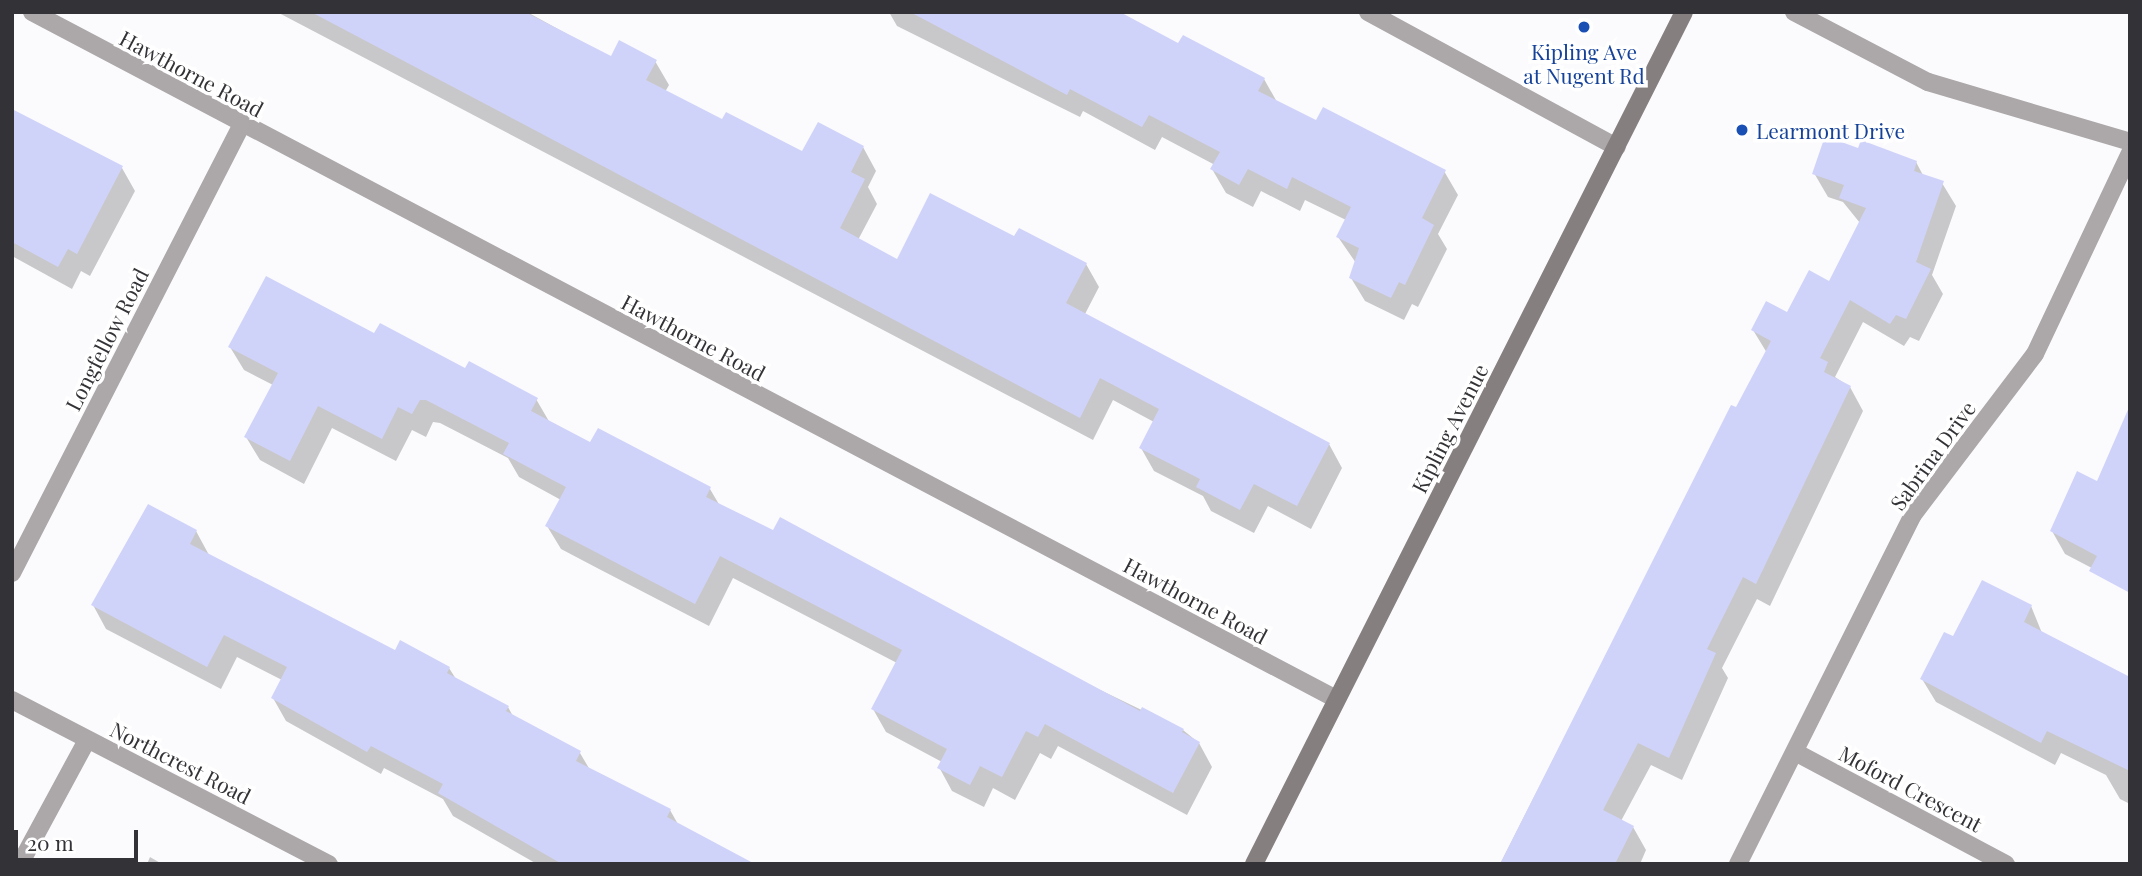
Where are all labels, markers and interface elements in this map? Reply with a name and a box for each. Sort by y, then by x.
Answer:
marker: Kipling Ave at Nugent Rd [1576,19,1592,35]
street label: Hawthorne Road [116,25,268,121]
place label: Kipling Ave at Nugent Rd [1523,38,1645,88]
place label: Learmont Drive [1756,117,1906,143]
marker: Learmont Drive [1734,122,1750,138]
street label: Longfellow Road [59,263,153,415]
street label: Hawthorne Road [618,289,770,385]
street label: Kipling Avenue [1405,359,1493,497]
street label: Sabrina Drive [1884,396,1980,514]
street label: Hawthorne Road [1120,552,1272,648]
street label: Northcrest Road [106,716,256,808]
street label: Moford Crescent [1835,740,1987,836]
scale bar [18,816,142,860]
text: 20 m [27,828,74,856]

